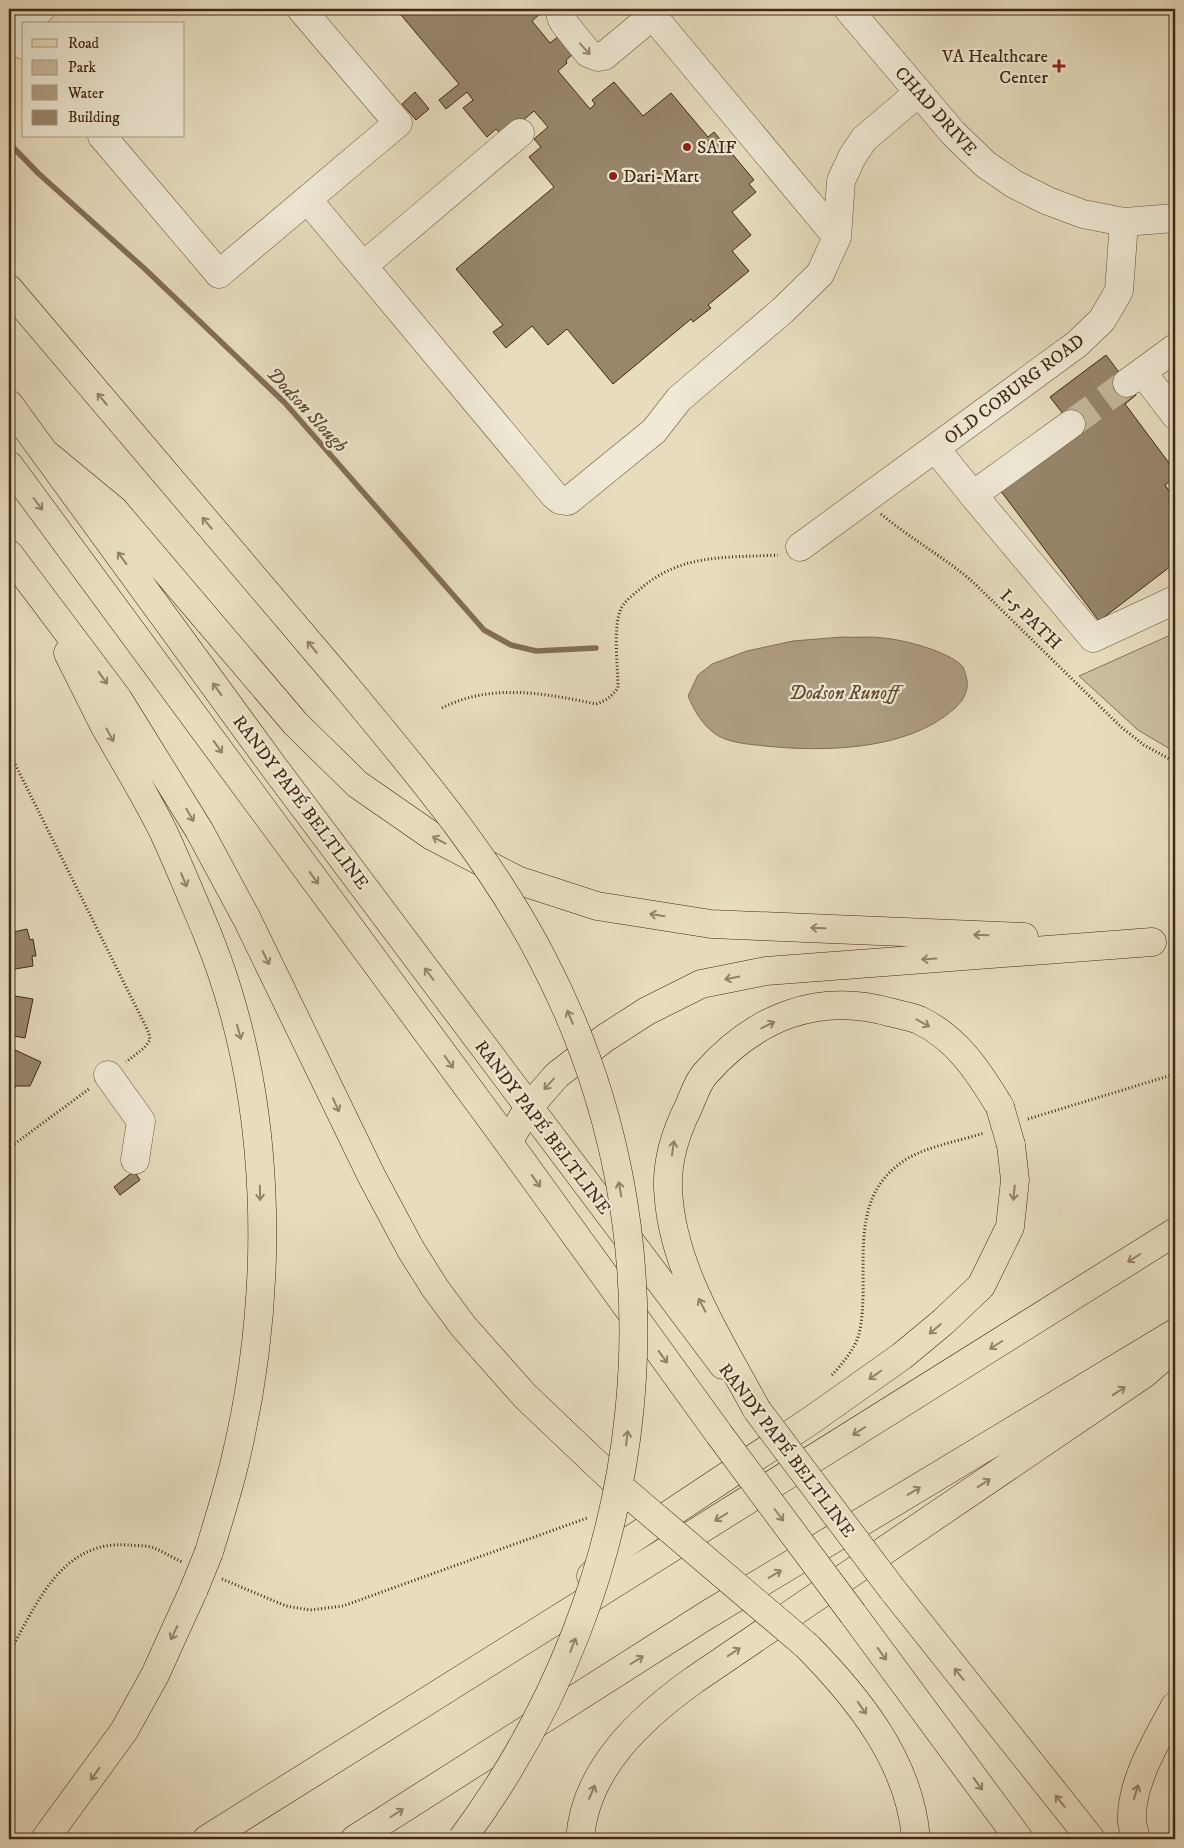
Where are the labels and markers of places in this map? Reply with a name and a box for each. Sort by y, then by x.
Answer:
place label: VA Healthcare Center [941,46,1048,89]
marker: VA Healthcare Center [1052,59,1066,73]
place label: SAIF [697,137,736,159]
marker: SAIF [681,141,693,153]
place label: Dari-Mart [623,166,699,188]
marker: Dari-Mart [607,170,619,182]

